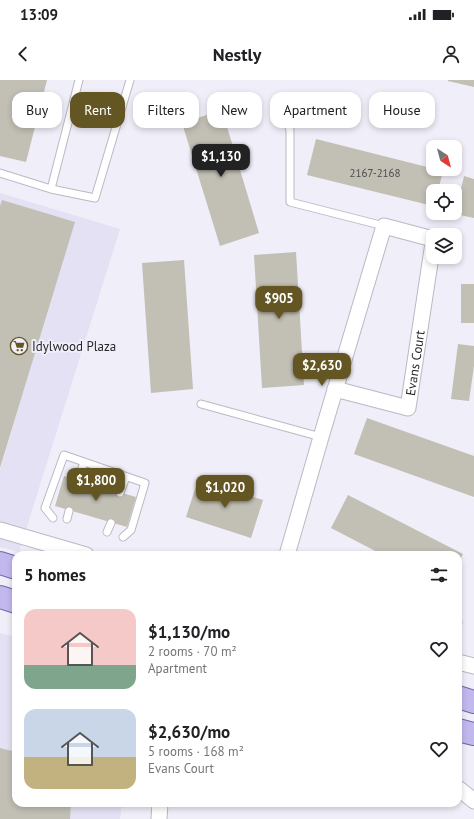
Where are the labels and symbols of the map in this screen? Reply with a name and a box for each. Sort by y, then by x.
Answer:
north arrow [426,140,462,176]
pin: $1,130 [188,144,254,178]
house number: 2167-2168 [349,166,401,180]
pin: $905 [255,286,303,320]
street label: Evans Court [401,328,428,397]
supermarket icon: Idylwood Plaza [9,336,29,356]
place label: Idylwood Plaza [32,338,116,355]
pin: $2,630 [289,353,355,387]
pin: $1,800 [63,468,129,502]
pin: $1,020 [192,475,258,509]

